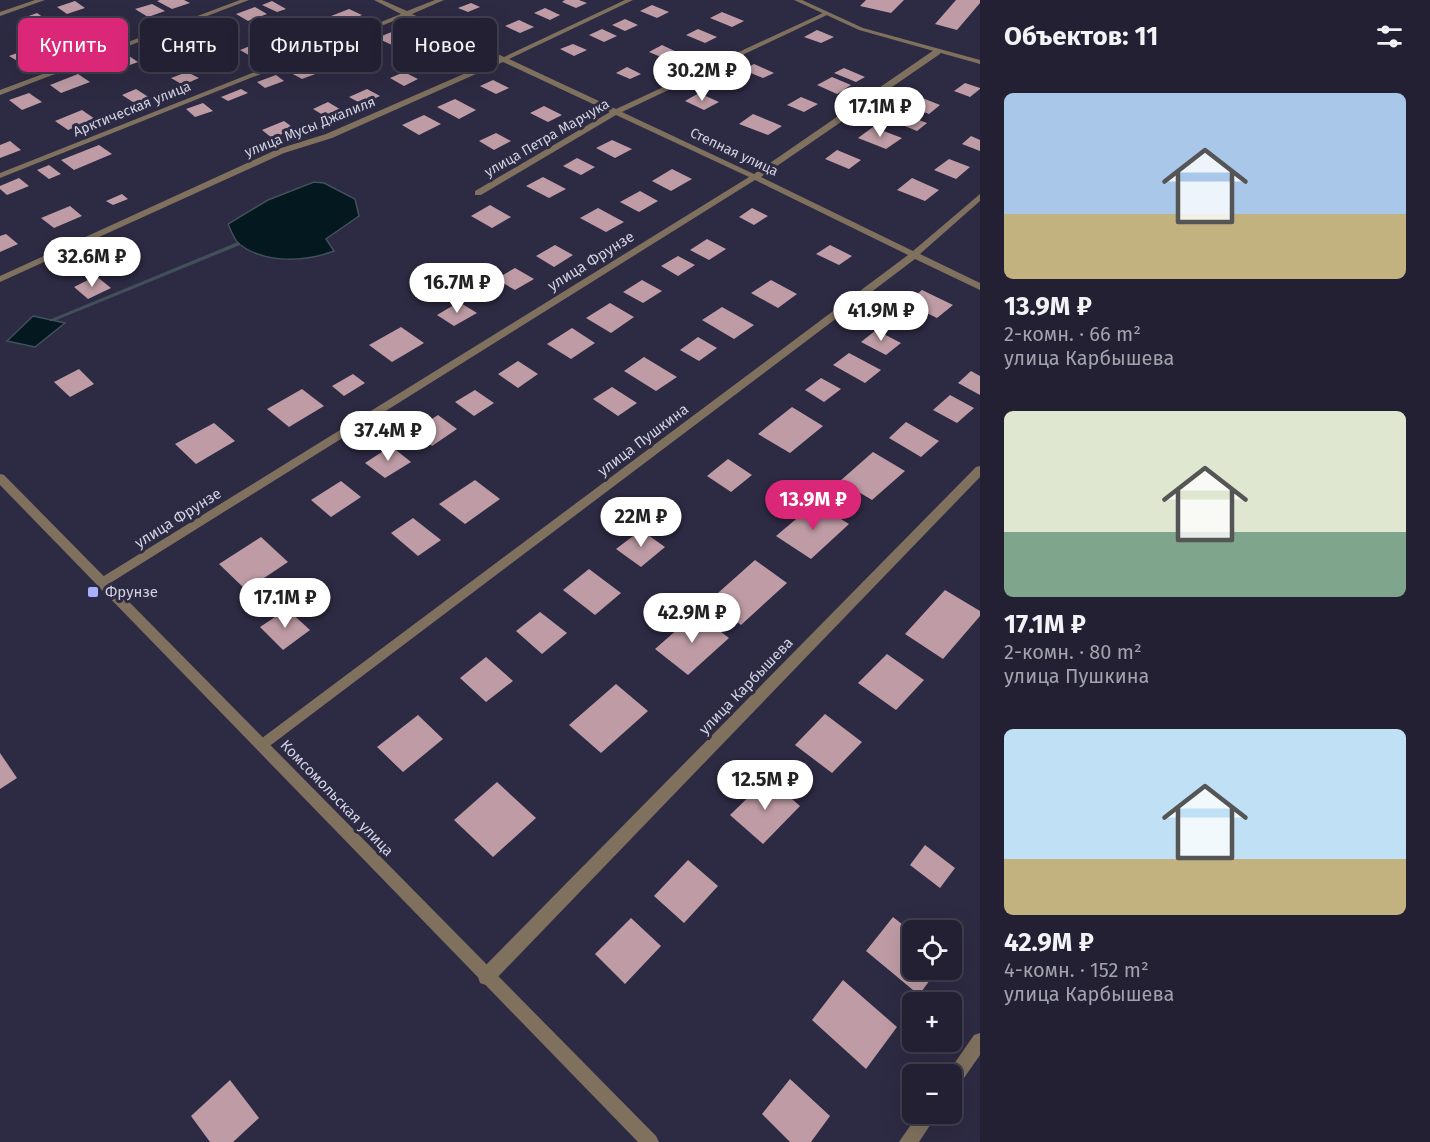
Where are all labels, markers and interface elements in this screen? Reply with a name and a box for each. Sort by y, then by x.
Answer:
chip: Купить [18,18,128,72]
chip: Снять [140,18,238,72]
chip: Фильтры [250,18,381,72]
chip: Новое [393,18,497,72]
icon: filters [1373,20,1406,53]
text: Объектов: 11 [1004,21,1158,52]
pin: 30.2M ₽ [647,51,757,102]
text: 30.2M ₽ [667,58,737,82]
street label: Арктическая улица [71,78,193,140]
pin: 17.1M ₽ [825,87,935,138]
street label: улица Мусы Джалиля [242,93,378,161]
text: 17.1M ₽ [848,94,912,118]
street label: улица Петра Марчука [482,95,612,181]
street label: Степная улица [687,124,781,180]
icon: home [1151,132,1259,240]
street label: улица Фрунзе [544,227,638,295]
pin: 32.6M ₽ [37,237,147,288]
text: 32.6M ₽ [58,244,126,268]
pin: 16.7M ₽ [402,263,512,314]
text: 16.7M ₽ [423,270,491,294]
pin: 41.9M ₽ [826,291,936,342]
text: 13.9M ₽ [1004,291,1092,322]
text: 41.9M ₽ [847,298,915,322]
text: 2-комн. · 66 m² [1004,322,1141,346]
text: улица Карбышева [1004,346,1174,370]
street label: улица Пушкина [594,400,692,480]
pin: 37.4M ₽ [333,411,443,462]
text: 37.4M ₽ [354,418,422,442]
icon: home [1151,450,1259,558]
pin: 13.9M ₽ [758,480,868,531]
street label: улица Фрунзе [131,484,225,552]
text: 13.9M ₽ [779,487,847,511]
pin: 22M ₽ [599,497,683,548]
text: 22M ₽ [614,504,668,528]
pin: 17.1M ₽ [230,578,340,629]
place label: Фрунзе [105,583,158,601]
marker: Фрунзе [86,585,100,599]
text: 17.1M ₽ [253,585,317,609]
pin: 42.9M ₽ [637,593,747,644]
text: 42.9M ₽ [657,600,727,624]
text: 17.1M ₽ [1004,609,1086,640]
street label: улица Карбышева [695,634,797,738]
text: 2-комн. · 80 m² [1004,640,1142,664]
text: улица Пушкина [1004,664,1149,688]
street label: Комсомольская улица [277,736,397,860]
pin: 12.5M ₽ [710,760,820,811]
text: 12.5M ₽ [731,767,799,791]
icon: home [1151,768,1259,876]
map controls [902,920,962,1124]
button: locate [902,920,962,980]
text: 42.9M ₽ [1004,927,1094,958]
text: 4-комн. · 152 m² [1004,958,1149,982]
text: улица Карбышева [1004,982,1174,1006]
button: + [902,992,962,1052]
button: − [902,1064,962,1124]

